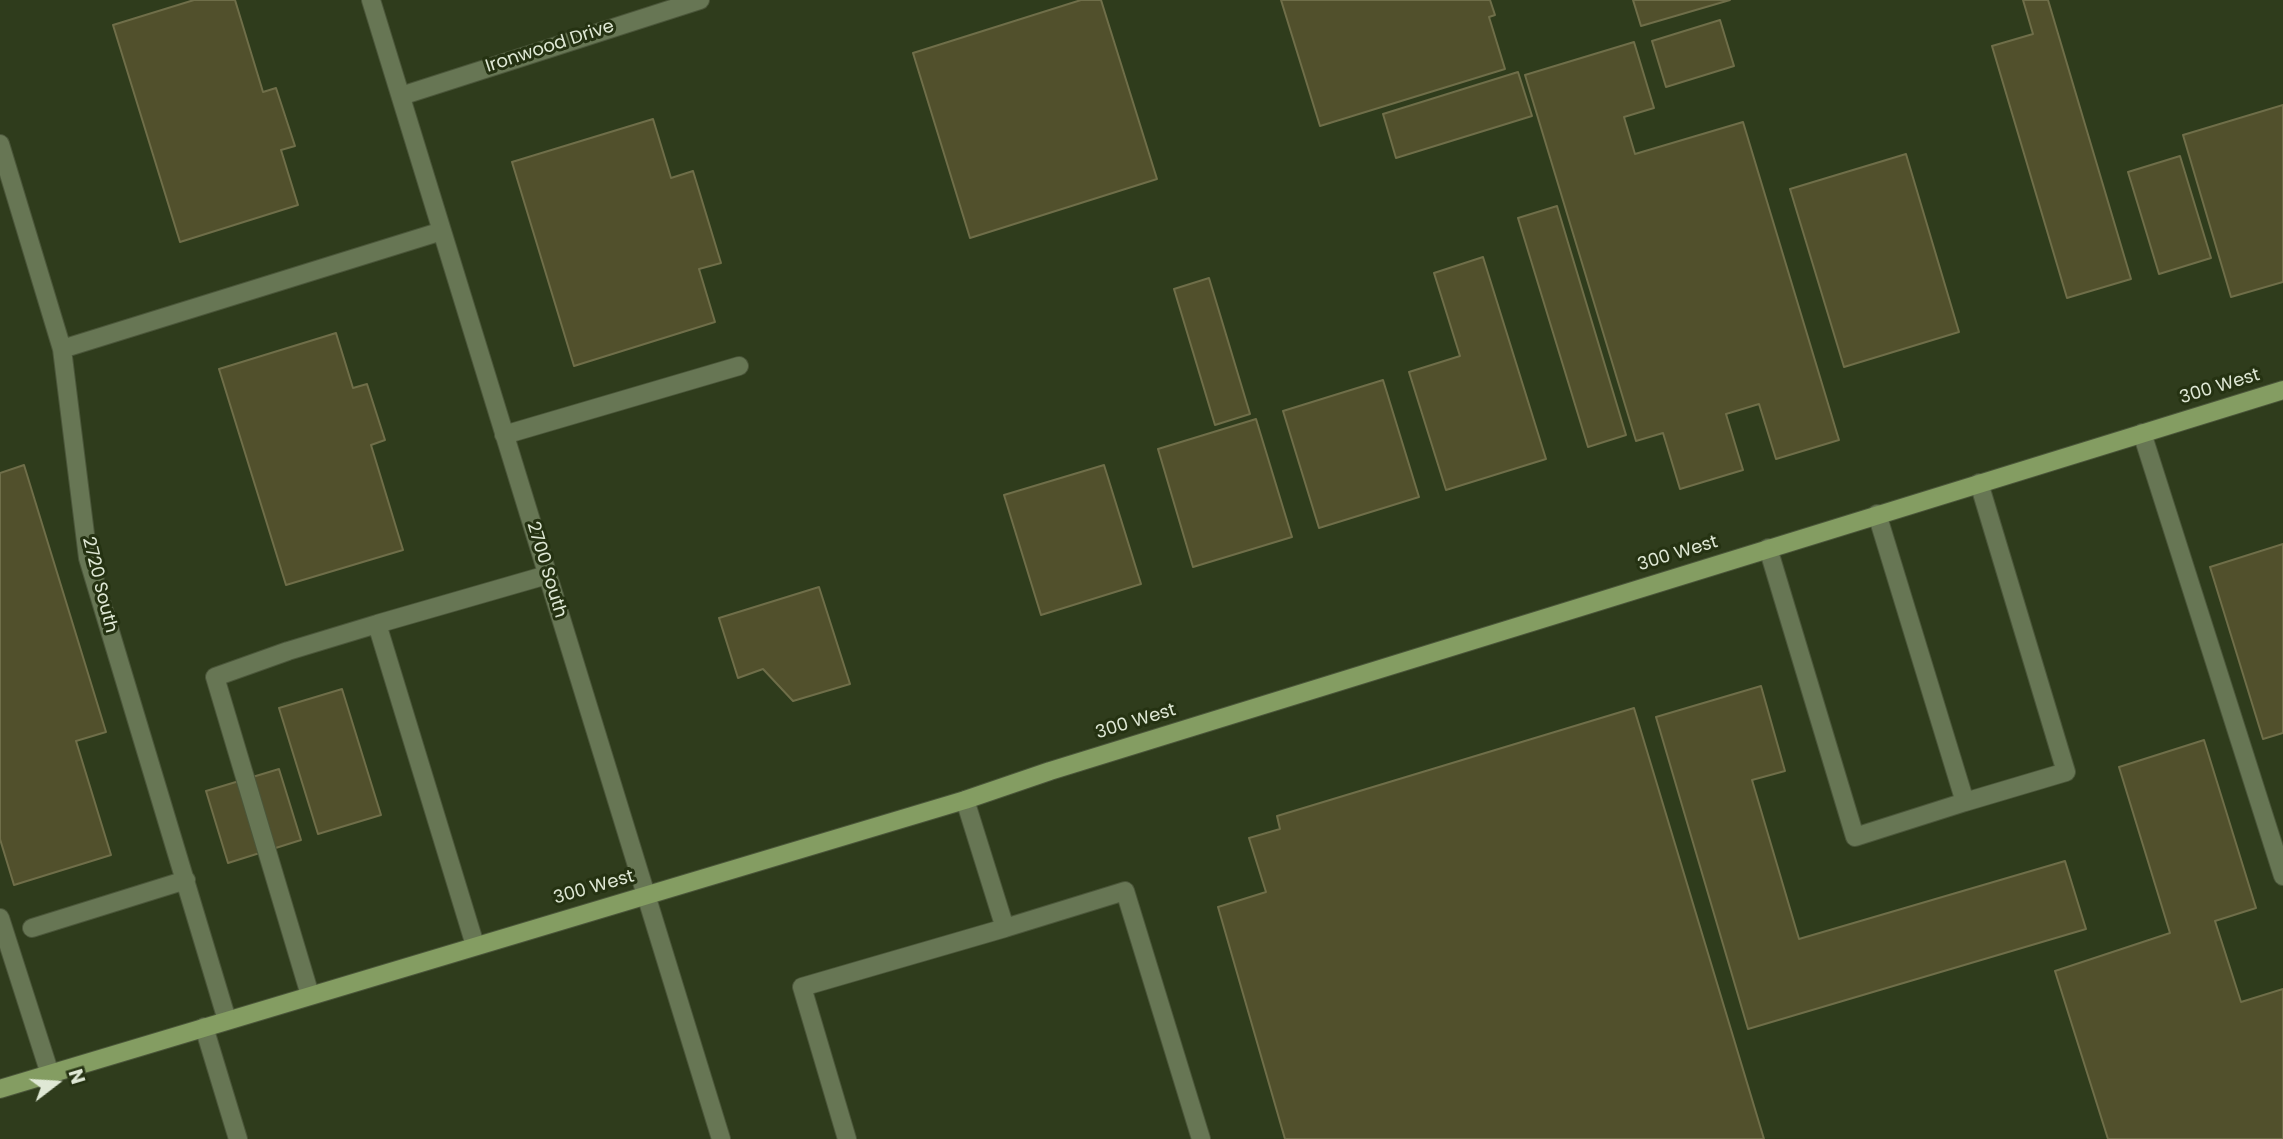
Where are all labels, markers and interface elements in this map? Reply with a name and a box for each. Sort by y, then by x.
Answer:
street label: Ironwood Drive [483,16,617,78]
street label: 300 West [2177,365,2263,409]
street label: 2700 South [521,519,571,621]
street label: 300 West [1635,532,1721,576]
street label: 2720 South [77,535,121,635]
street label: 300 West [1093,700,1179,744]
street label: 300 West [551,866,637,910]
north arrow [21,1048,91,1118]
text: N [62,1066,92,1087]

